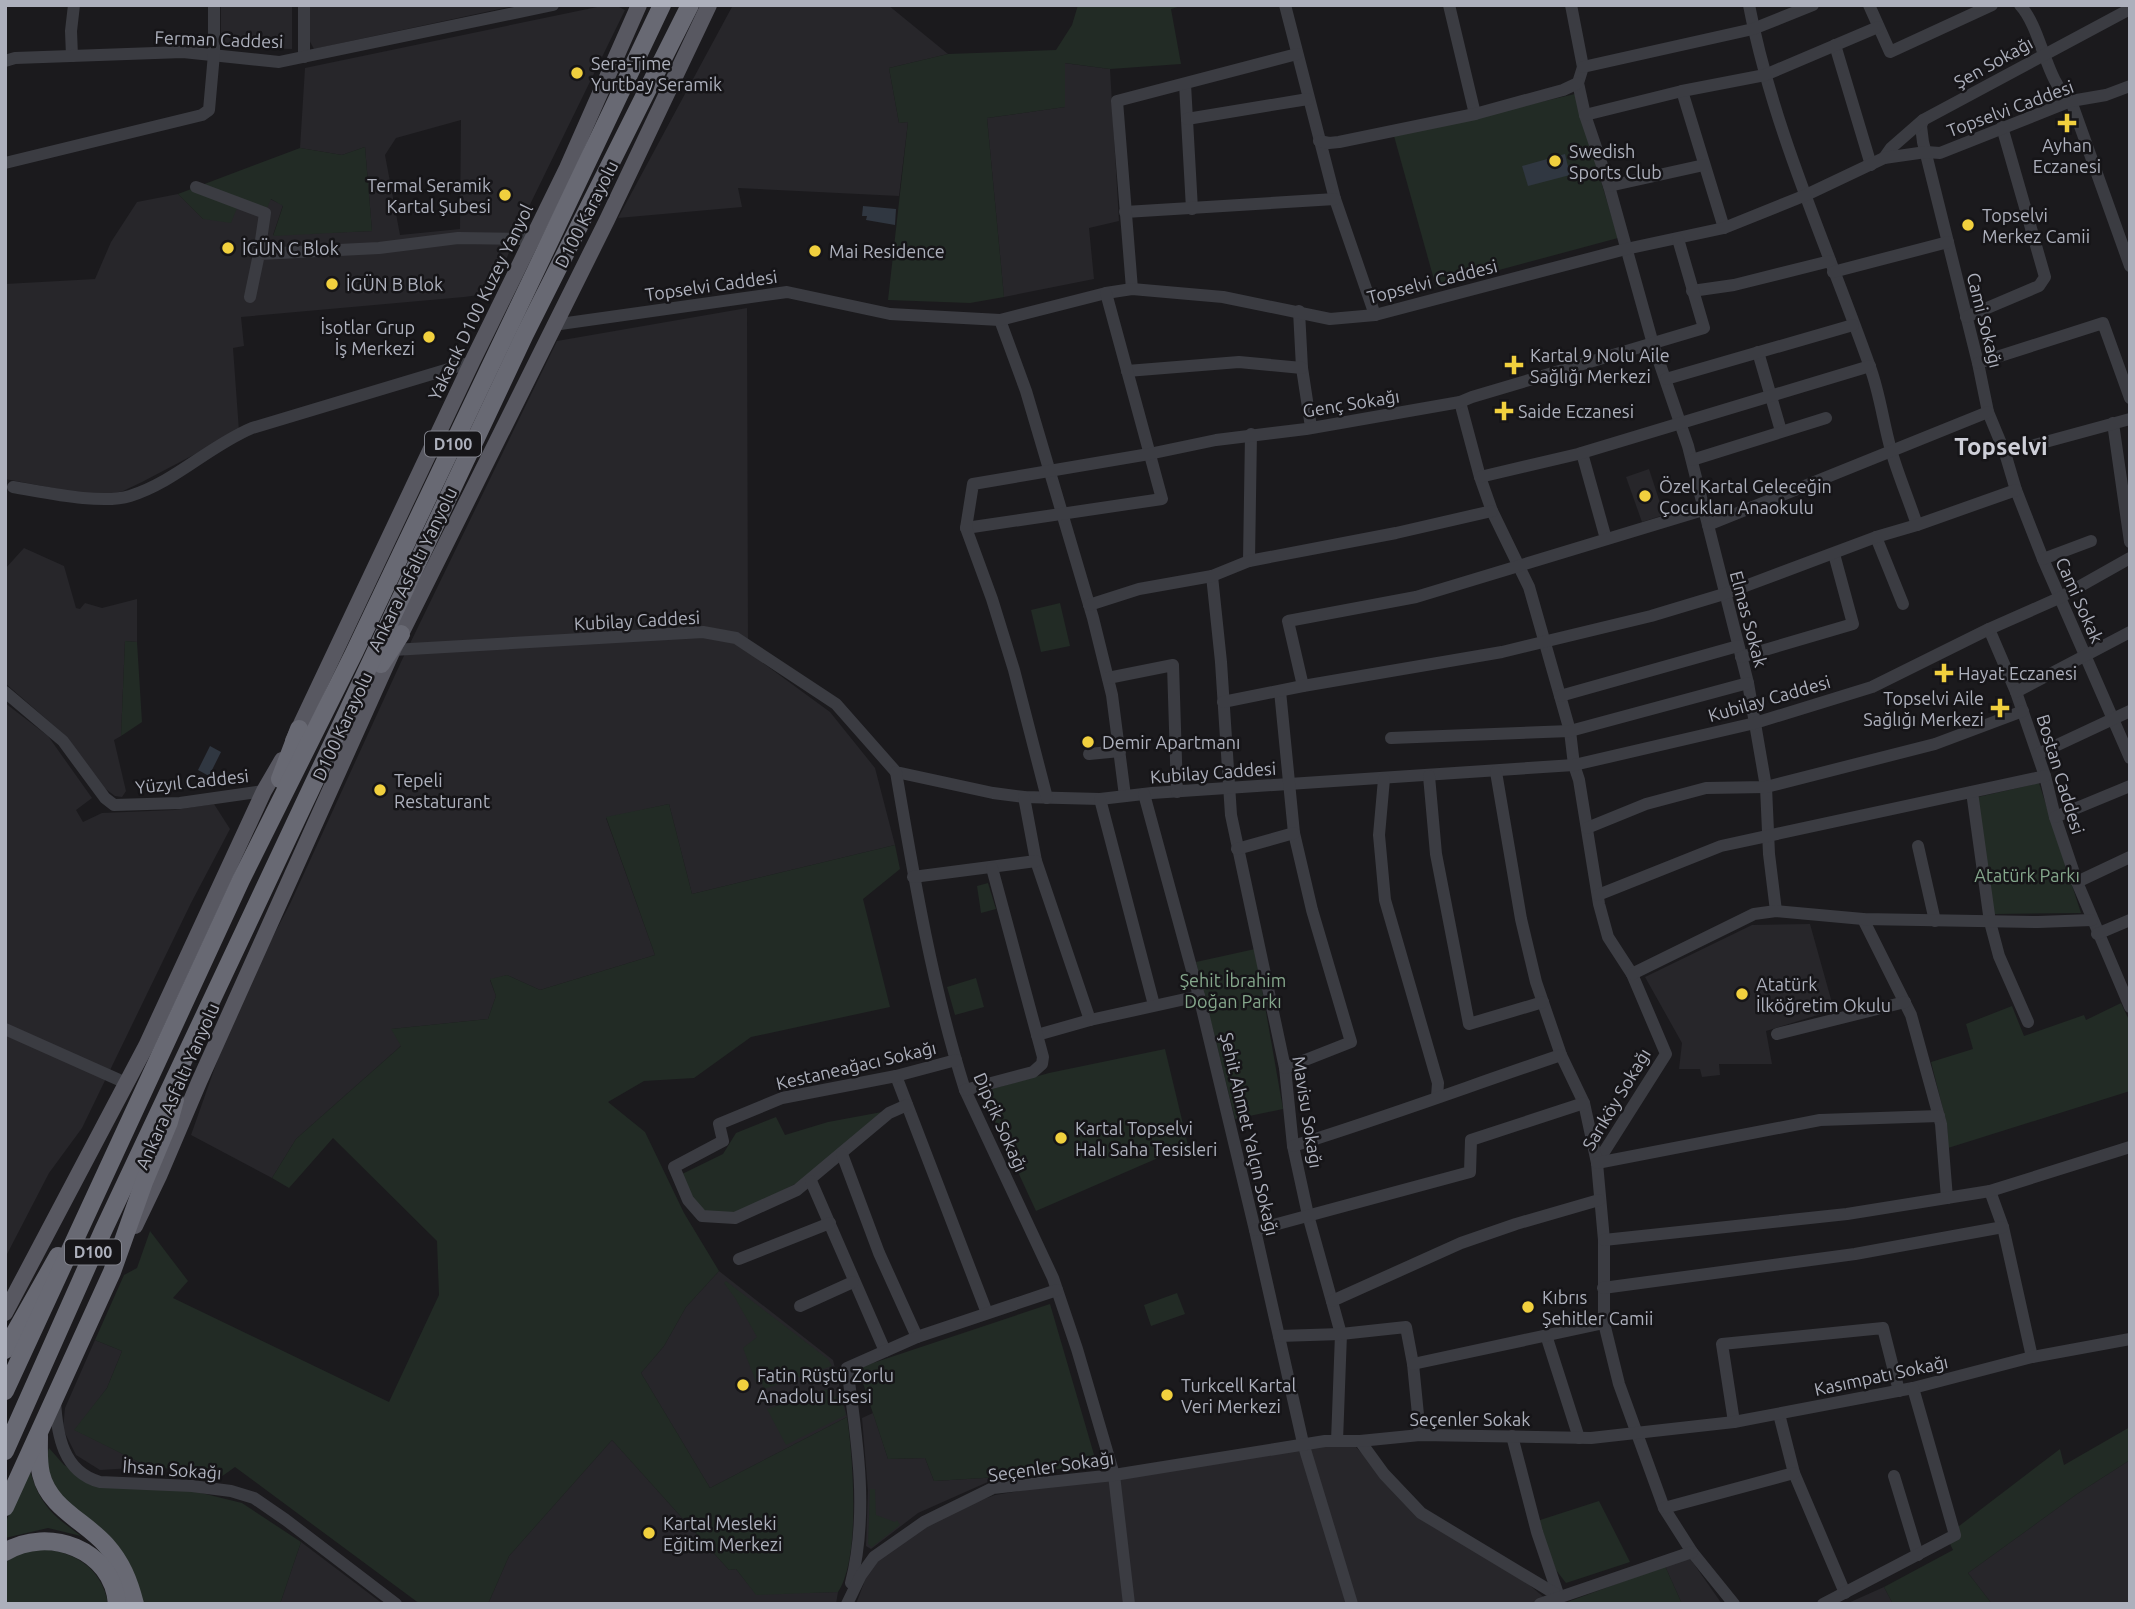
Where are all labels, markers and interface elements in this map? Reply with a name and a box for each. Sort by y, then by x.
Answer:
street label: Ferman Caddesi [154,27,284,51]
street label: Şen Sokağı [1950,32,2036,92]
place label: Sera-Time Yurtbay Seramik [591,53,722,94]
marker: Sera-Time Yurtbay Seramik [569,65,585,81]
street label: Topselvi Caddesi [1944,76,2076,140]
marker: Ayhan Eczanesi [2059,115,2075,131]
place label: Ayhan Eczanesi [2033,135,2101,176]
place label: Swedish Sports Club [1569,141,1662,182]
marker: Swedish Sports Club [1547,153,1563,169]
street label: D100 Karayolu [550,157,622,271]
place label: Termal Seramik Kartal Şubesi [367,175,491,216]
marker: Termal Seramik Kartal Şubesi [497,187,513,203]
street label: Yakacık D100 Kuzey Yanyol [424,200,536,403]
place label: Topselvi Merkez Camii [1982,205,2090,246]
marker: Topselvi Merkez Camii [1960,217,1976,233]
place label: İGÜN C Blok [242,238,339,258]
marker: İGÜN C Blok [220,240,236,256]
place label: Mai Residence [829,241,945,261]
marker: Mai Residence [807,243,823,259]
street label: Topselvi Caddesi [1365,255,1499,307]
street label: Topselvi Caddesi [644,266,778,304]
street label: Cami Sokağı [1964,270,2006,370]
place label: İGÜN B Blok [346,274,443,294]
marker: İGÜN B Blok [324,276,340,292]
place label: İsotlar Grup İş Merkezi [320,317,415,358]
marker: İsotlar Grup İş Merkezi [421,329,437,345]
place label: Kartal 9 Nolu Aile Sağlığı Merkezi [1530,345,1670,386]
marker: Kartal 9 Nolu Aile Sağlığı Merkezi [1504,355,1524,375]
street label: Genç Sokağı [1301,385,1401,421]
place label: Saide Eczanesi [1518,401,1634,421]
marker: Saide Eczanesi [1496,403,1512,419]
road number: D100 [425,432,481,457]
district label: Topselvi [1954,433,2048,460]
place label: Özel Kartal Geleceğin Çocukları Anaokulu [1659,476,1832,517]
street label: Ankara Asfaltı Yanyolu [364,484,460,654]
marker: Özel Kartal Geleceğin Çocukları Anaokulu [1637,488,1653,504]
street label: Cami Sokak [2052,554,2108,646]
street label: Elmas Sokak [1727,569,1771,669]
street label: Kubilay Caddesi [573,607,701,633]
place label: Hayat Eczanesi [1958,663,2077,683]
marker: Hayat Eczanesi [1936,665,1952,681]
street label: D100 Karayolu [308,668,376,784]
street label: Kubilay Caddesi [1706,671,1832,725]
place label: Topselvi Aile Sağlığı Merkezi [1863,688,1984,729]
marker: Topselvi Aile Sağlığı Merkezi [1990,698,2010,718]
street label: Bostan Caddesi [2033,712,2089,836]
place label: Demir Apartmanı [1102,732,1240,752]
marker: Demir Apartmanı [1080,734,1096,750]
street label: Kubilay Caddesi [1149,758,1277,786]
street label: Yüzyıl Caddesi [134,765,250,797]
place label: Tepeli Restaturant [394,770,490,811]
marker: Tepeli Restaturant [372,782,388,798]
park label: Atatürk Parkı [1974,865,2080,885]
park label: Şehit İbrahim Doğan Parkı [1180,970,1286,1011]
place label: Atatürk İlköğretim Okulu [1756,974,1891,1015]
marker: Atatürk İlköğretim Okulu [1734,986,1750,1002]
street label: Ankara Asfaltı Yanyolu [131,1000,223,1172]
street label: Şehit Ahmet Yalçın Sokağı [1217,1031,1283,1237]
street label: Kestaneağacı Sokağı [774,1037,938,1093]
street label: Sarıköy Sokağı [1578,1045,1654,1153]
street label: Mavisu Sokağı [1289,1055,1327,1169]
street label: Dipçik Sokağı [970,1069,1032,1175]
place label: Kartal Topselvi Halı Saha Tesisleri [1075,1118,1217,1159]
marker: Kartal Topselvi Halı Saha Tesisleri [1053,1130,1069,1146]
road number: D100 [65,1240,121,1264]
place label: Kıbrıs Şehitler Camii [1542,1287,1653,1328]
marker: Kıbrıs Şehitler Camii [1520,1299,1536,1315]
street label: Kasımpatı Sokağı [1812,1351,1950,1399]
place label: Fatin Rüştü Zorlu Anadolu Lisesi [757,1365,894,1406]
place label: Turkcell Kartal Veri Merkezi [1181,1375,1297,1416]
marker: Fatin Rüştü Zorlu Anadolu Lisesi [735,1377,751,1393]
marker: Turkcell Kartal Veri Merkezi [1159,1387,1175,1403]
street label: Seçenler Sokak [1410,1409,1530,1429]
street label: Seçenler Sokağı [987,1447,1115,1485]
street label: İhsan Sokağı [122,1456,222,1482]
place label: Kartal Mesleki Eğitim Merkezi [663,1513,782,1554]
marker: Kartal Mesleki Eğitim Merkezi [641,1525,657,1541]

